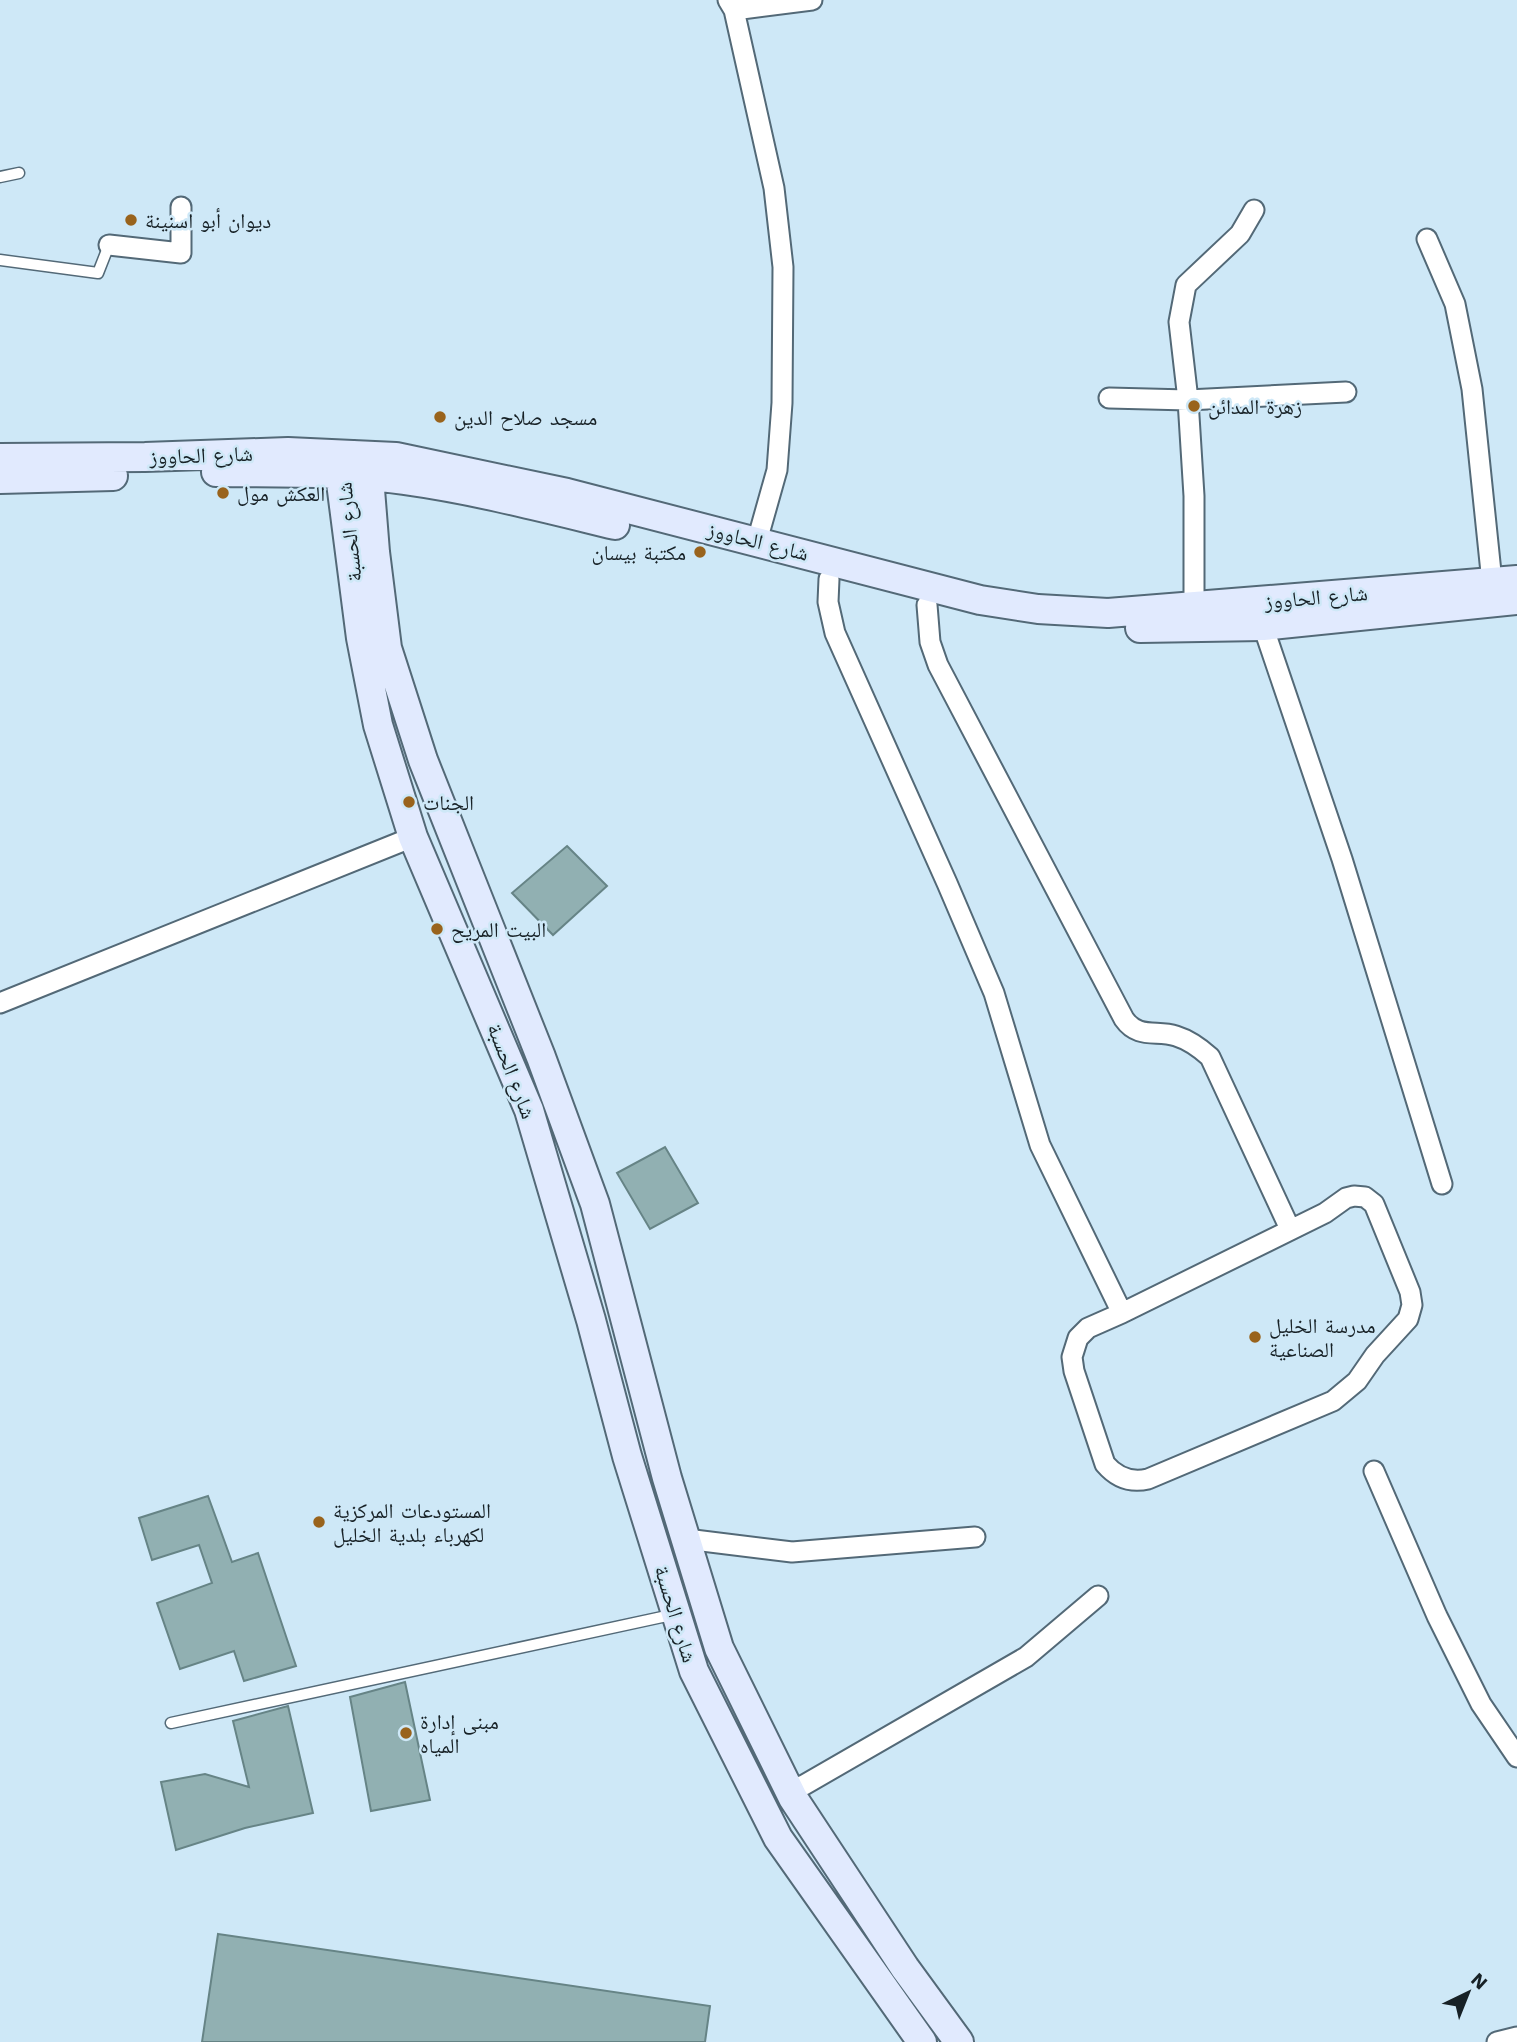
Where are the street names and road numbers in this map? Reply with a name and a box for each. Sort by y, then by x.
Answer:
street label: شارع الحاووز [148,441,253,470]
street label: شارع الحسبة [331,481,368,583]
street label: شارع الحاووز [704,516,811,567]
street label: شارع الحاووز [1262,580,1369,615]
street label: شارع الحسبة [481,1020,542,1123]
street label: شارع الحسبة [648,1562,703,1666]

